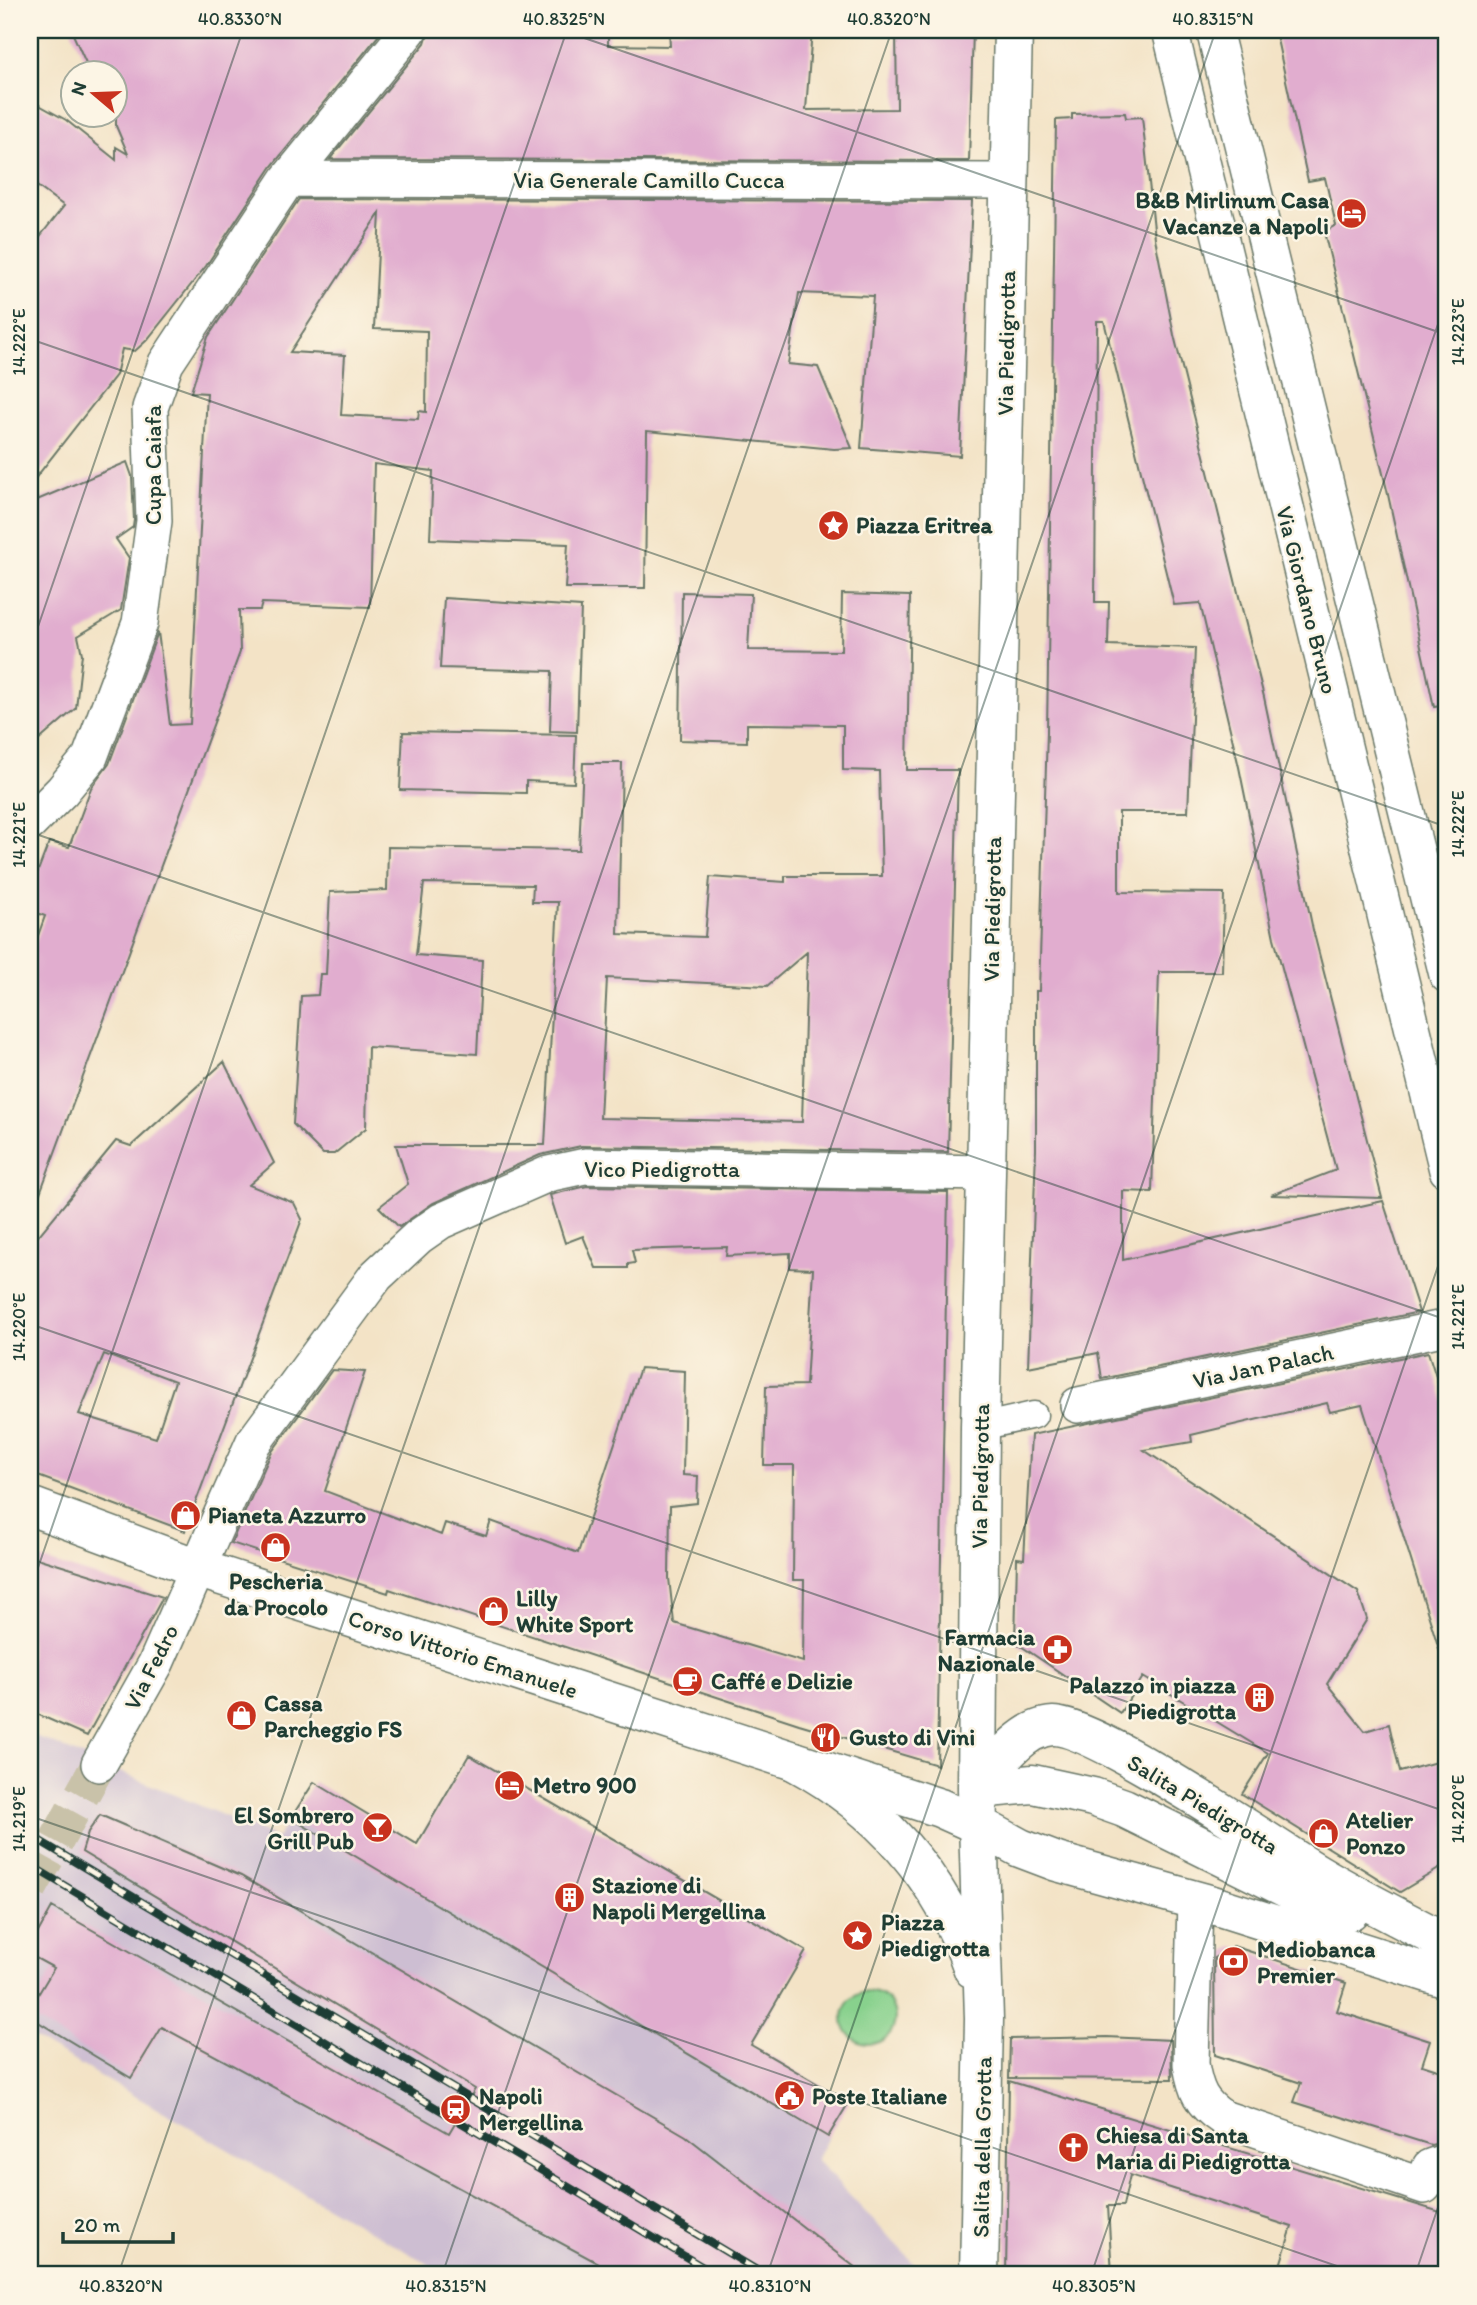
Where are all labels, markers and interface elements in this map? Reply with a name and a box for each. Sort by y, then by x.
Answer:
text: 40.8330°N [198,8,282,30]
text: 40.8325°N [523,8,605,30]
text: 40.8320°N [847,8,931,30]
text: 40.8315°N [1172,8,1254,30]
north arrow [60,60,130,130]
text: N [65,79,91,98]
street label: Via Generale Camillo Cucca [513,166,785,194]
place label: B&B Mirlinum Casa Vacanze a Napoli [1136,186,1330,240]
hotel icon: B&B Mirlinum Casa Vacanze a Napoli [1335,196,1369,230]
street label: Via Piedigrotta [991,270,1021,416]
text: 14.223°E [1447,298,1469,366]
text: 14.222°E [8,308,30,376]
street label: Cupa Caiafa [139,405,167,525]
street label: Via Giordano Bruno [1270,503,1344,697]
place icon: Piazza Eritrea [816,508,850,542]
place label: Piazza Eritrea [856,511,994,539]
text: 14.222°E [1447,790,1469,858]
text: 14.221°E [8,802,30,868]
street label: Via Piedigrotta [977,836,1007,982]
street label: Vico Piedigrotta [584,1155,740,1183]
text: 14.221°E [1447,1284,1469,1350]
text: 14.220°E [8,1293,30,1361]
street label: Via Jan Palach [1190,1337,1336,1395]
street label: Via Piedigrotta [965,1403,995,1549]
shop icon: Pianeta Azzurro [168,1498,202,1532]
place label: Pianeta Azzurro [208,1501,367,1529]
shop icon: Pescheria da Procolo [259,1530,293,1564]
place label: Pescheria da Procolo [224,1567,328,1621]
place label: Lilly White Sport [516,1584,634,1638]
shop icon: Lilly White Sport [476,1594,510,1628]
street label: Corso Vittorio Emanuele [345,1604,581,1704]
street label: Via Fedro [118,1620,184,1714]
place label: Farmacia Nazionale [938,1623,1036,1677]
pharmacy icon: Farmacia Nazionale [1041,1633,1075,1667]
cafe icon: Caffé e Delizie [671,1664,705,1698]
place label: Caffé e Delizie [711,1667,853,1695]
place label: Palazzo in piazza Piedigrotta [1069,1671,1237,1725]
building icon: Palazzo in piazza Piedigrotta [1242,1681,1276,1715]
place label: Cassa Parcheggio FS [264,1689,402,1743]
shop icon: Cassa Parcheggio FS [224,1699,258,1733]
restaurant icon: Gusto di Vini [809,1720,843,1754]
place label: Gusto di Vini [849,1723,975,1751]
street label: Salita Piedigrotta [1122,1748,1284,1860]
hotel icon: Metro 900 [493,1768,527,1802]
place label: Metro 900 [533,1771,637,1799]
text: 14.220°E [1447,1775,1469,1843]
text: 14.219°E [8,1786,30,1852]
place label: El Sombrero Grill Pub [234,1801,354,1855]
place label: Atelier Ponzo [1345,1806,1414,1860]
bar icon: El Sombrero Grill Pub [360,1811,394,1845]
shop icon: Atelier Ponzo [1306,1816,1340,1850]
place label: Stazione di Napoli Mergellina [592,1871,767,1925]
building icon: Stazione di Napoli Mergellina [552,1881,586,1915]
place label: Piazza Piedigrotta [881,1908,990,1962]
place icon: Piazza Piedigrotta [841,1918,875,1952]
place label: Mediobanca Premier [1257,1935,1376,1989]
bank icon: Mediobanca Premier [1217,1945,1251,1979]
street label: Salita della Grotta [966,2056,998,2238]
public building icon: Poste Italiane [772,2079,806,2113]
place label: Napoli Mergellina [479,2082,584,2136]
place label: Poste Italiane [812,2082,947,2110]
station icon: Napoli Mergellina [439,2092,473,2126]
place label: Chiesa di Santa Maria di Piedigrotta [1096,2121,1292,2175]
church icon: Chiesa di Santa Maria di Piedigrotta [1056,2131,1090,2165]
scale bar [63,2200,173,2244]
text: 20 m [74,2212,121,2237]
text: 40.8320°N [79,2275,163,2297]
text: 40.8315°N [405,2275,487,2297]
text: 40.8310°N [729,2275,811,2297]
text: 40.8305°N [1052,2275,1136,2297]

